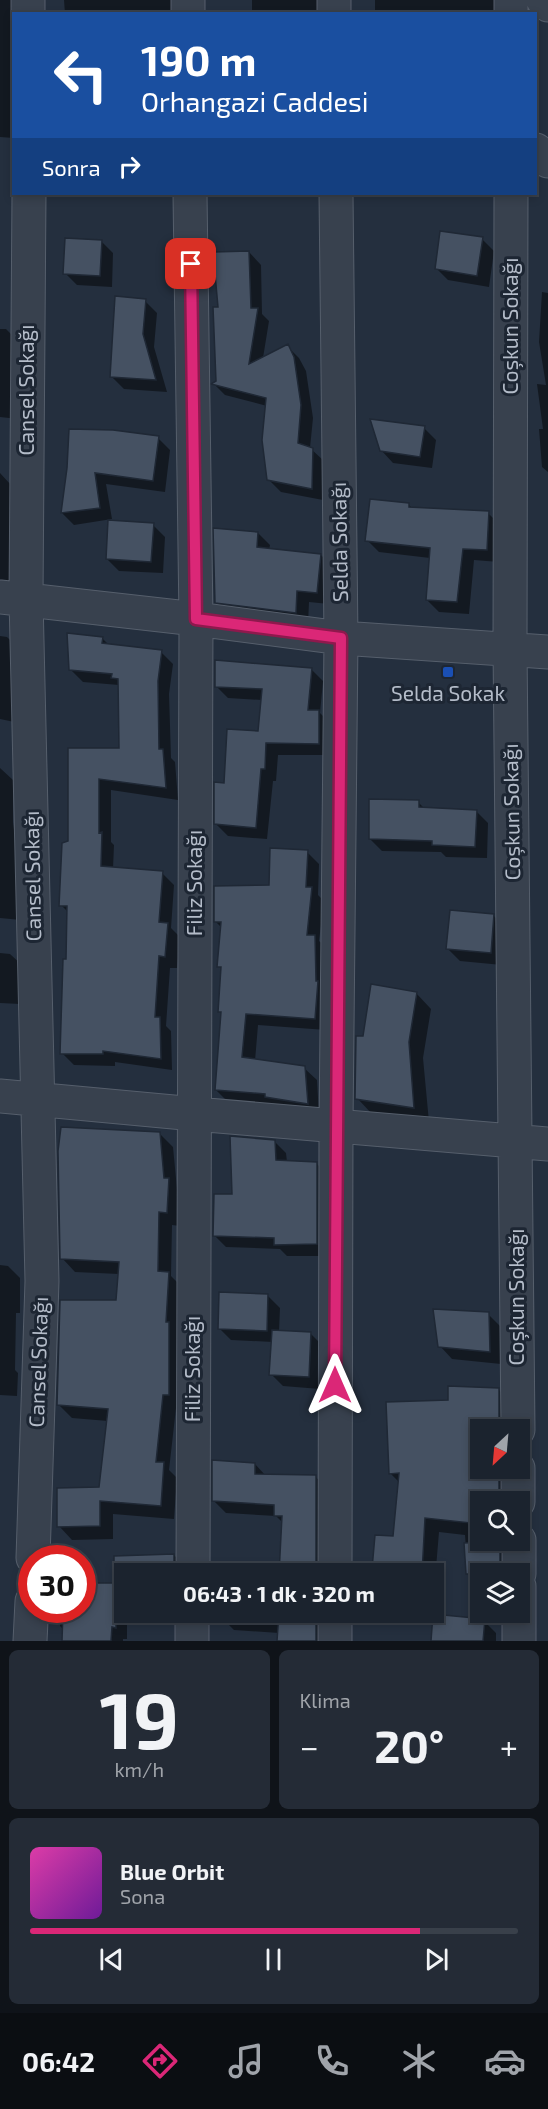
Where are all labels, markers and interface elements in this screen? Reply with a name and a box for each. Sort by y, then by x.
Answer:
text: 190 m [141,34,257,84]
icon: left [42,36,120,114]
text: Orhangazi Caddesi [141,85,368,117]
icon: right [113,150,146,183]
text: Sonra [42,154,101,180]
pin [165,238,216,289]
icon: arrive [174,247,207,280]
street label: Coşkun Sokağı [497,258,524,394]
street label: Cansel Sokağı [13,325,38,455]
street label: Selda Sokağı [325,482,352,602]
marker: Selda Sokak [441,665,455,679]
place label: Selda Sokak [391,680,505,705]
street label: Coşkun Sokağı [497,743,526,881]
street label: Cansel Sokağı [18,810,45,942]
street label: Filiz Sokağı [181,830,206,936]
street label: Coşkun Sokağı [503,1229,530,1365]
street label: Cansel Sokağı [23,1296,52,1428]
street label: Filiz Sokağı [179,1316,204,1422]
position arrow [303,1353,367,1417]
north arrow [470,1419,530,1479]
map controls [470,1419,530,1623]
button: search [470,1491,530,1551]
speed limit sign: 30 [18,1545,96,1623]
button: layers [470,1563,530,1623]
text: 06:43 · 1 dk · 320 m [183,1580,375,1606]
text: 19 [99,1671,179,1765]
text: Klima [300,1688,351,1712]
text: 20° [374,1718,444,1772]
text: − [300,1726,319,1766]
text: + [500,1726,518,1766]
text: km/h [114,1757,164,1781]
text: Blue Orbit [120,1858,224,1884]
text: Sona [120,1884,165,1908]
icon: previous [95,1943,128,1976]
icon: pause [257,1943,290,1976]
icon: next [420,1943,453,1976]
icon: directions [139,2040,181,2082]
icon: music [225,2040,267,2082]
icon: phone [311,2040,353,2082]
icon: climate [398,2040,440,2082]
icon: car [484,2040,526,2082]
text: 06:42 [22,2045,95,2077]

